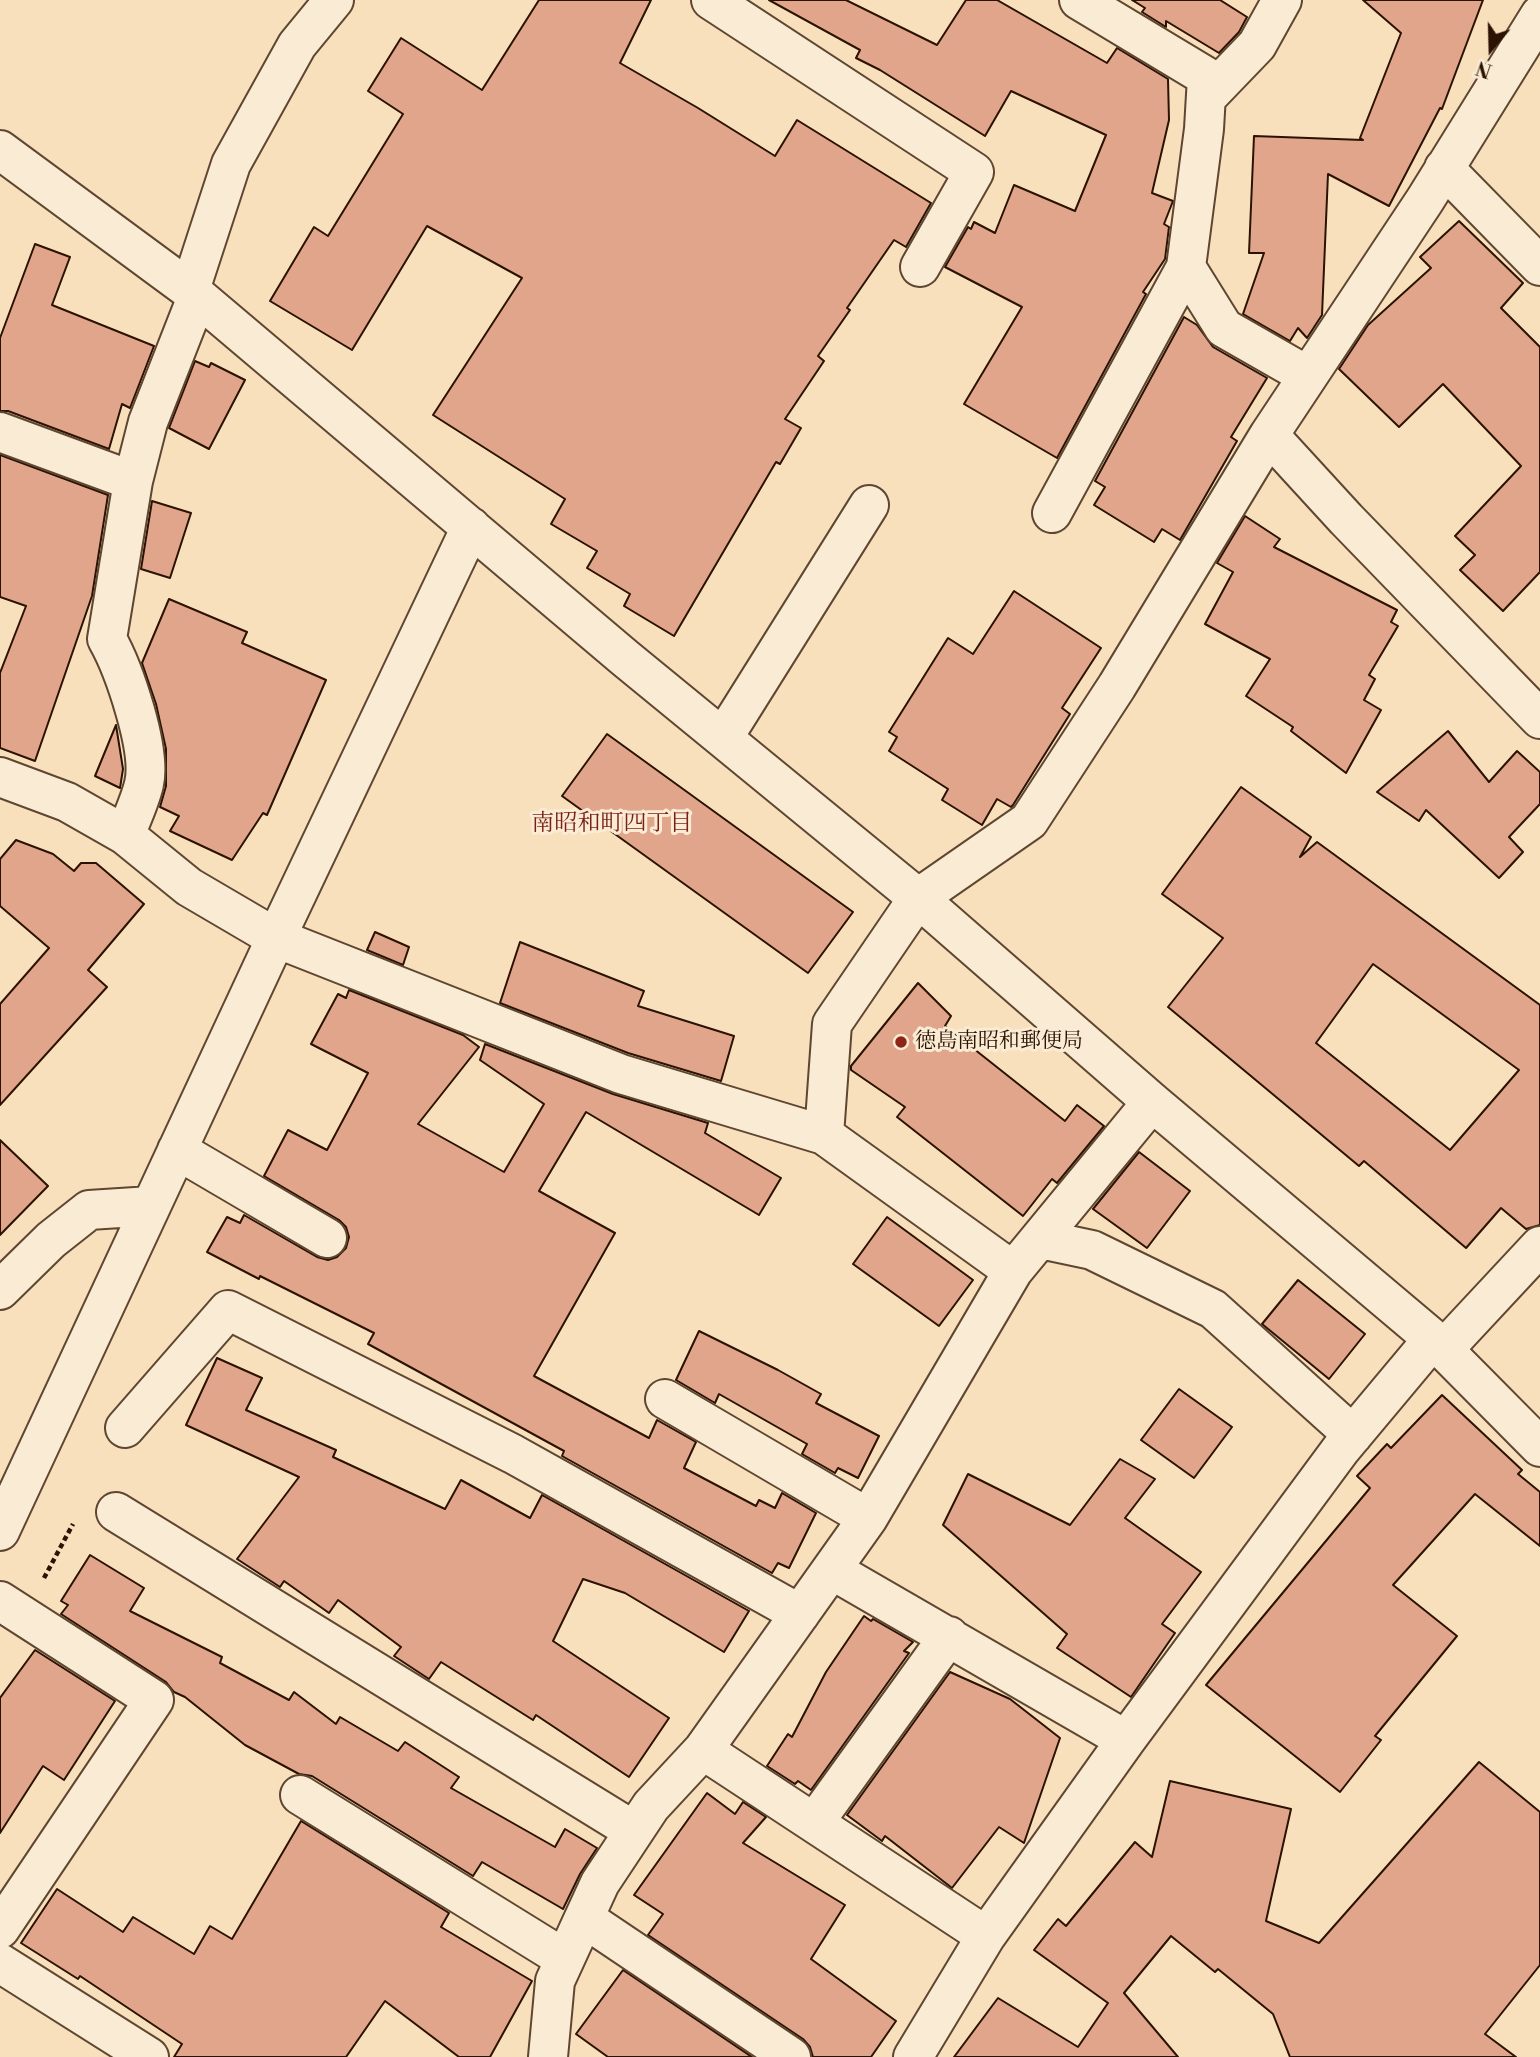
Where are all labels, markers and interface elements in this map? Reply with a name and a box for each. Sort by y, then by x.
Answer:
north arrow [1456,14,1526,84]
text: N [1473,55,1495,83]
district label: 南昭和町四丁目 [532,810,692,838]
place label: 徳島南昭和郵便局 [915,1029,1083,1055]
marker: 徳島南昭和郵便局 [893,1034,909,1050]

